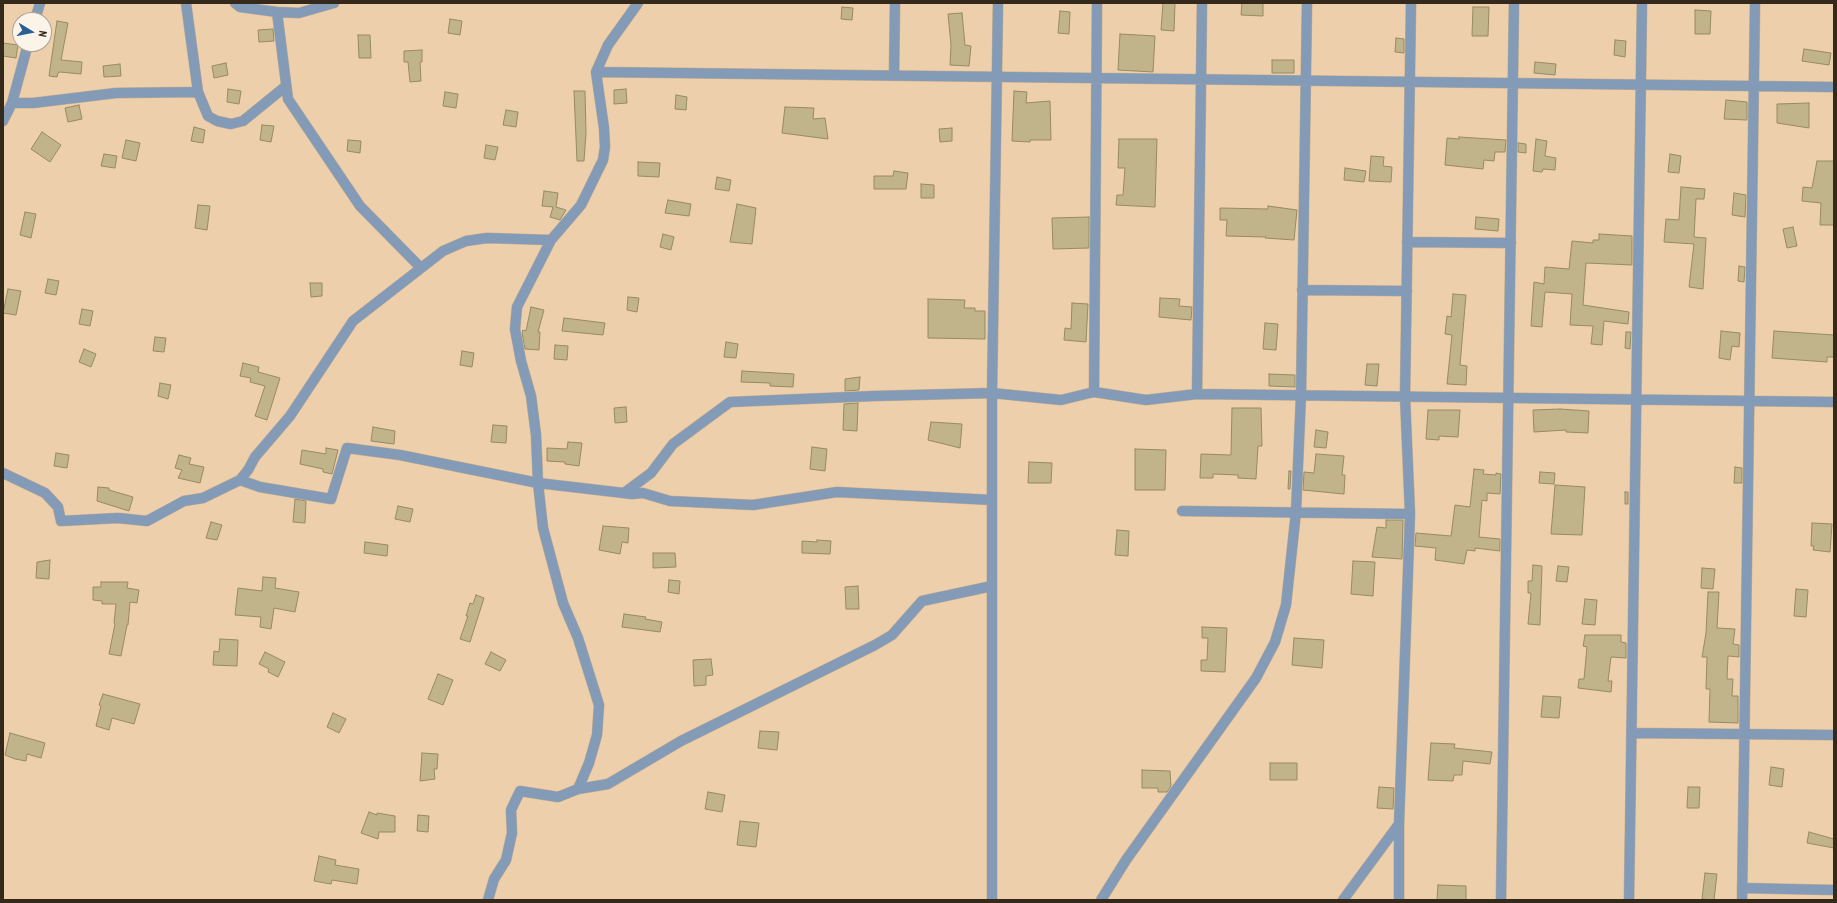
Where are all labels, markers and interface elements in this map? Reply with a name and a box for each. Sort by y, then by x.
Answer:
north arrow [12,12,52,52]
text: N [35,30,50,38]

